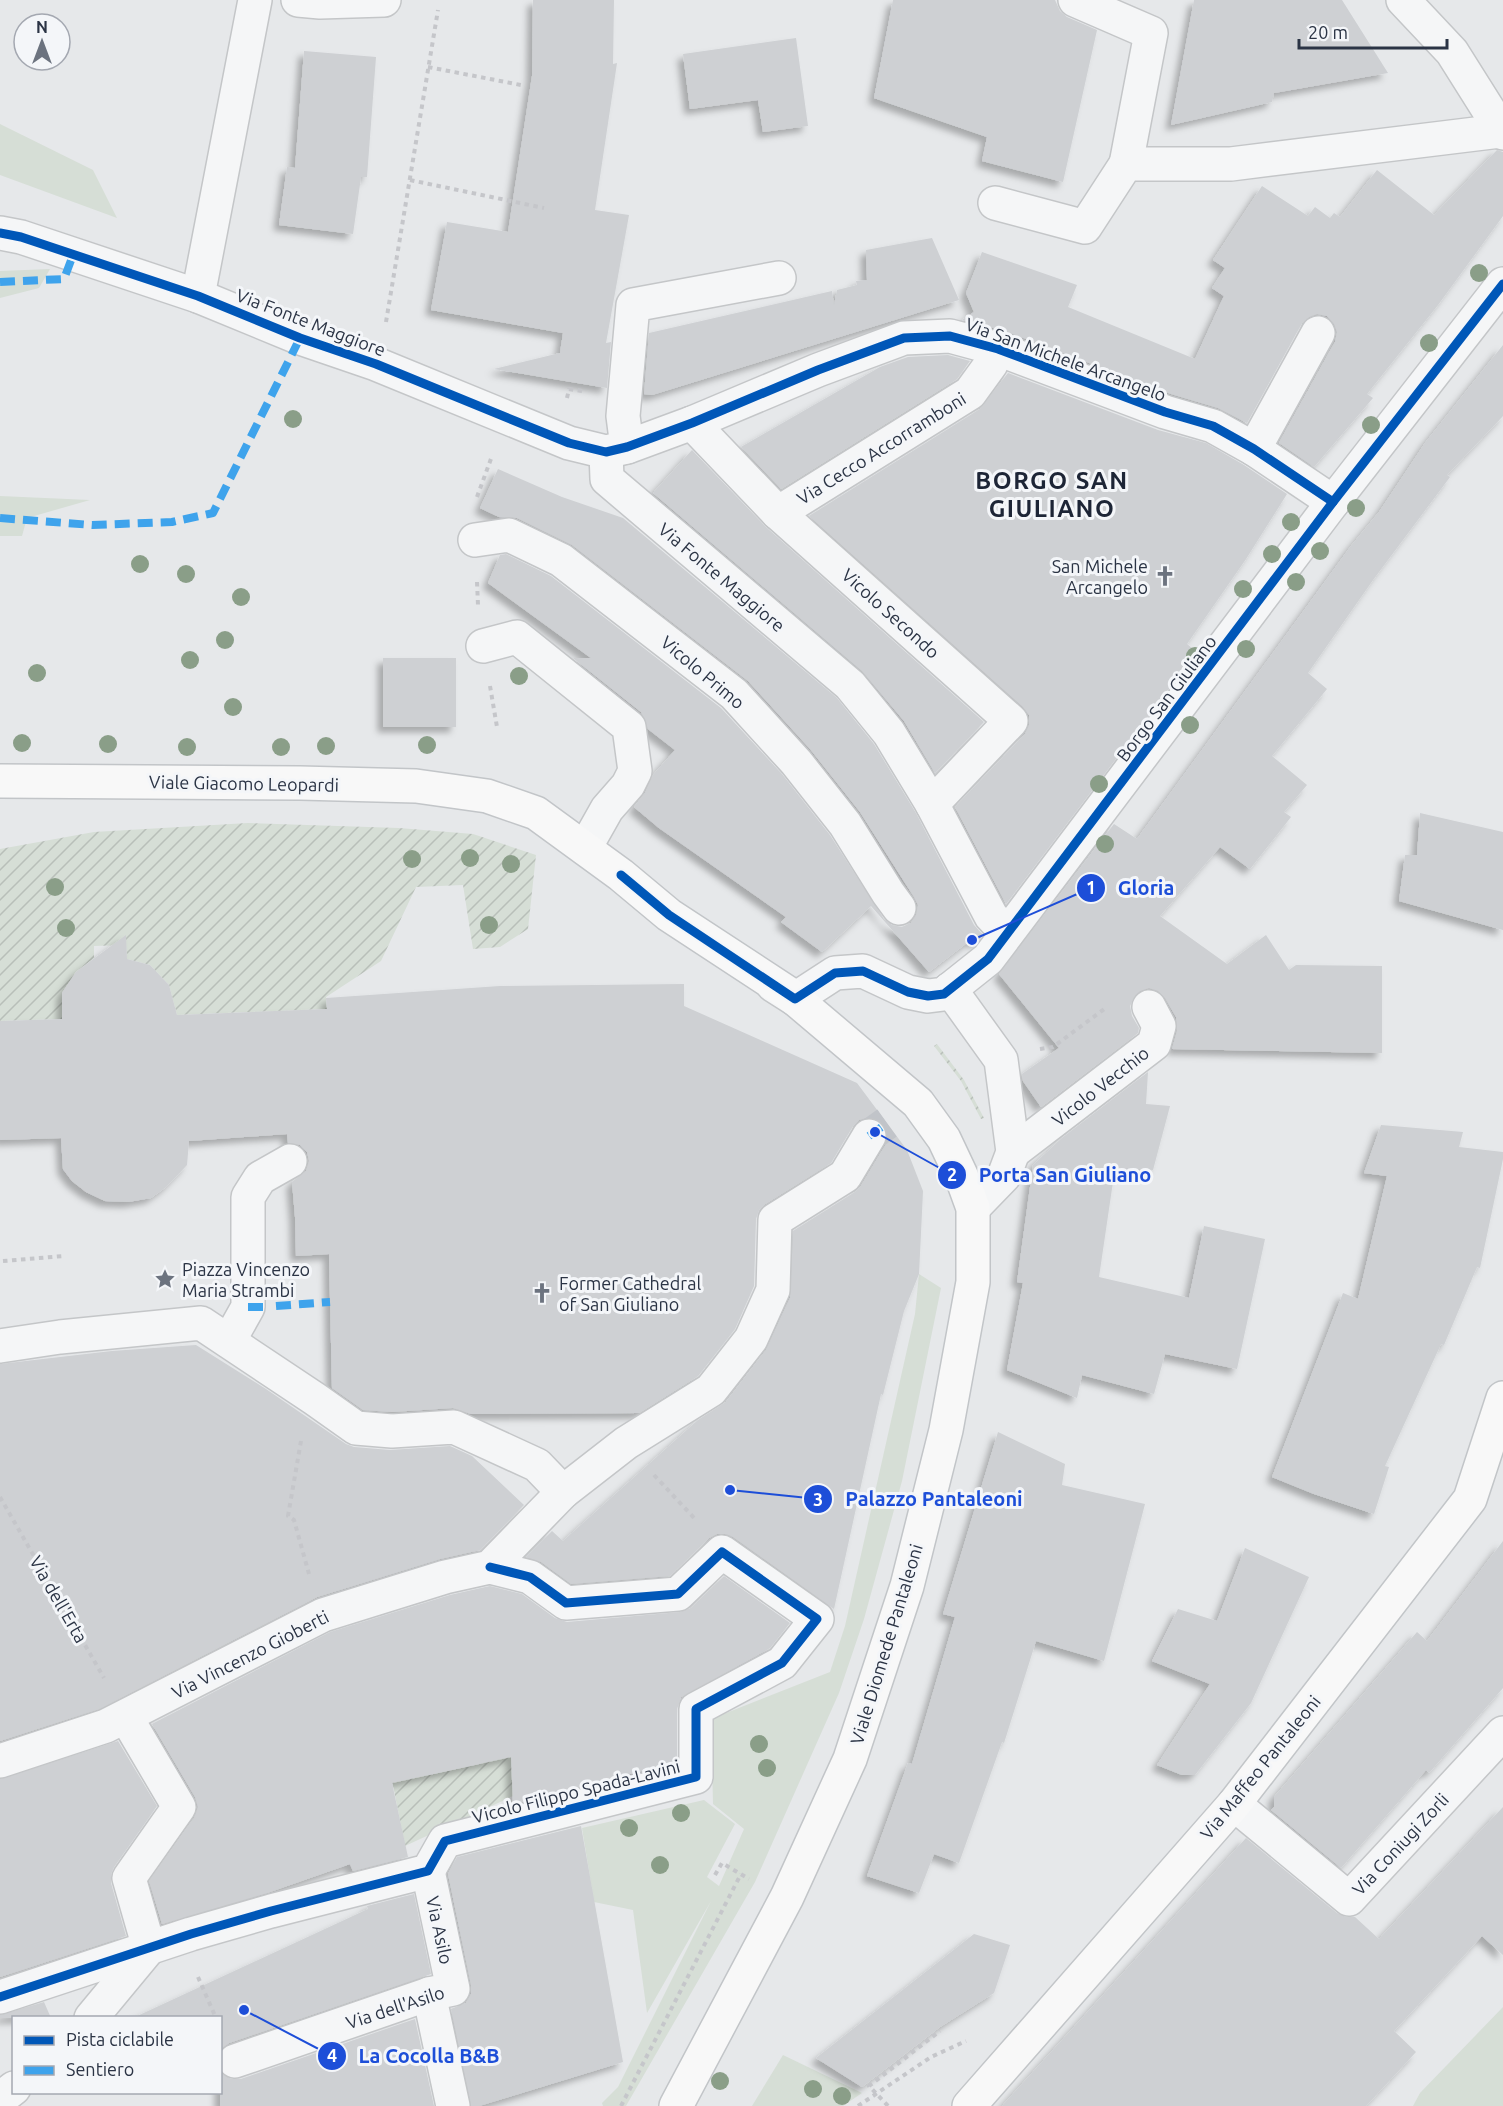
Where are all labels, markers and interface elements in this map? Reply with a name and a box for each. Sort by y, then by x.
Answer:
north arrow [12,12,72,72]
scale bar [1299,12,1448,50]
text: N [36,18,48,36]
text: 20 m [1308,22,1348,42]
street label: Via Fonte Maggiore [233,284,389,360]
street label: Via San Michele Arcangelo [963,313,1169,405]
street label: Via Cecco Accorramboni [793,388,969,508]
district label: BORGO SAN GIULIANO [975,467,1129,522]
street label: Via Fonte Maggiore [655,518,789,636]
place label: San Michele Arcangelo [1052,556,1148,597]
street label: Vicolo Secondo [838,564,944,662]
church icon: San Michele Arcangelo [1153,564,1177,588]
street label: Vicolo Primo [657,631,749,713]
street label: Borgo San Giuliano [1112,631,1220,765]
street label: Viale Giacomo Leopardi [149,771,339,795]
callout: Gloria [1076,869,1186,907]
text: Gloria [1118,876,1174,899]
text: 1 [1086,877,1096,897]
street label: Vicolo Vecchio [1048,1042,1152,1130]
callout: Porta San Giuliano [937,1156,1164,1194]
text: Porta San Giuliano [979,1163,1151,1186]
text: 2 [947,1164,957,1184]
place label: Piazza Vincenzo Maria Strambi [182,1259,310,1300]
place icon: Piazza Vincenzo Maria Strambi [153,1267,177,1291]
place label: Former Cathedral of San Giuliano [559,1273,701,1314]
church icon: Former Cathedral of San Giuliano [530,1281,554,1305]
callout: Palazzo Pantaleoni [803,1480,1034,1518]
text: Palazzo Pantaleoni [845,1487,1023,1510]
text: 3 [813,1489,823,1509]
street label: Viale Diomede Pantaleoni [846,1541,926,1747]
street label: Via dell'Erta [26,1552,92,1646]
street label: Via Vincenzo Gioberti [168,1606,332,1702]
street label: Via Maffeo Pantaleoni [1196,1691,1324,1843]
street label: Vicolo Filippo Spada-Lavini [470,1755,682,1827]
street label: Via Coniugi Zorli [1348,1789,1452,1899]
street label: Via Asilo [423,1894,457,1966]
street label: Via dell'Asilo [343,1982,447,2032]
legend [12,2016,222,2094]
text: Pista ciclabile [66,2029,174,2049]
callout: La Cocolla B&B [317,2037,512,2075]
text: La Cocolla B&B [358,2044,500,2067]
text: 4 [327,2045,337,2065]
text: Sentiero [66,2059,134,2079]

